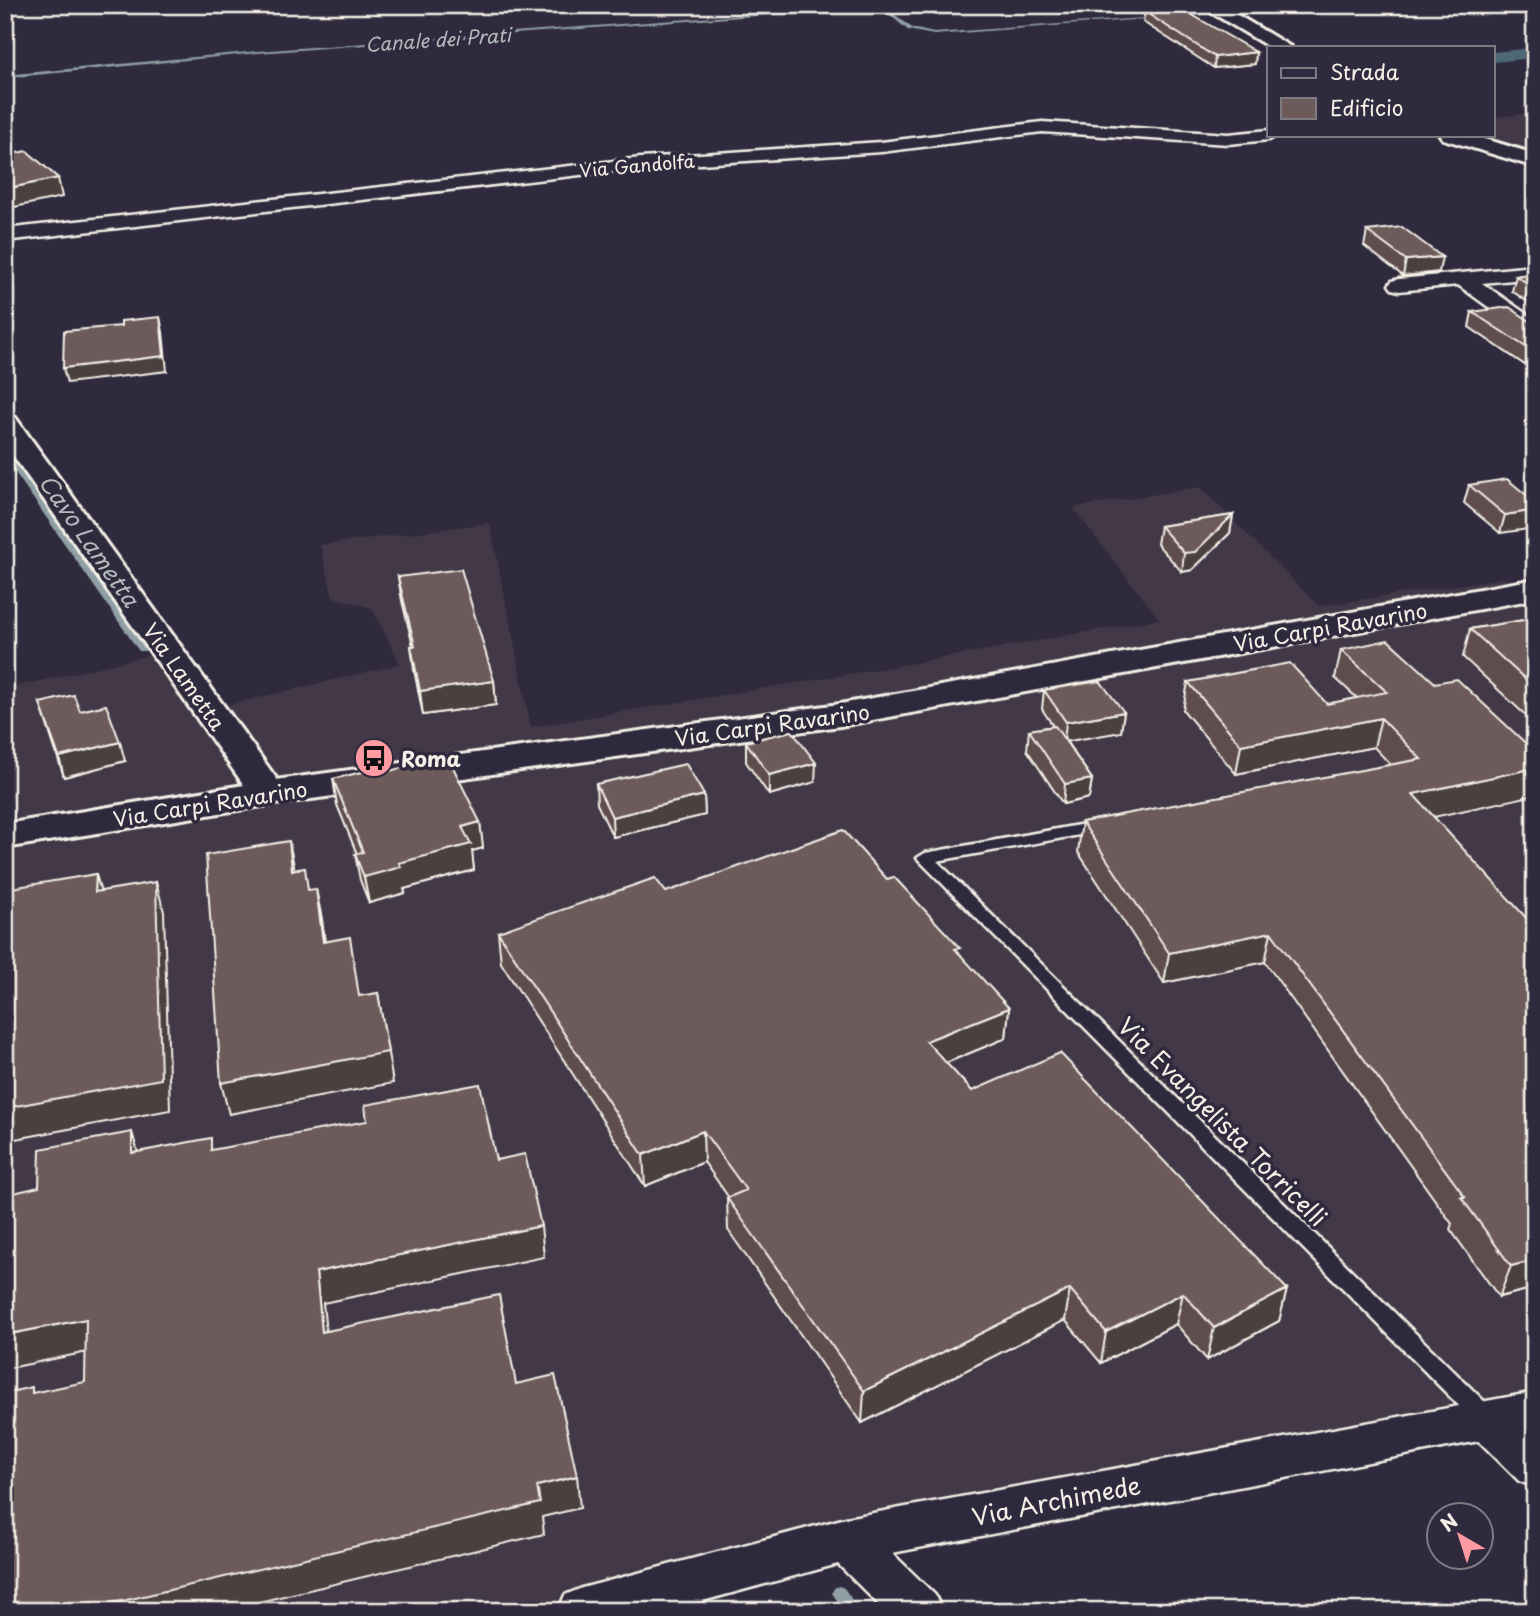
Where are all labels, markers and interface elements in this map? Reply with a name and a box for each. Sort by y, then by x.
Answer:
water label: Canale dei Prati [364,20,514,58]
legend [1267,46,1494,136]
text: Strada [1330,55,1400,87]
text: Edificio [1330,91,1403,123]
street label: Via Gandolfa [578,146,697,183]
water label: Cavo Lametta [31,467,149,614]
street label: Via Carpi Ravarino [1231,593,1429,659]
street label: Via Lametta [136,616,234,736]
street label: Via Carpi Ravarino [673,694,871,754]
bus stop icon: Roma [353,737,395,779]
place label: Roma [401,742,461,774]
street label: Via Carpi Ravarino [111,772,309,834]
street label: Via Evangelista Torricelli [1110,1008,1336,1234]
street label: Via Archimede [969,1466,1143,1534]
north arrow [1424,1500,1494,1570]
text: N [1434,1506,1463,1538]

